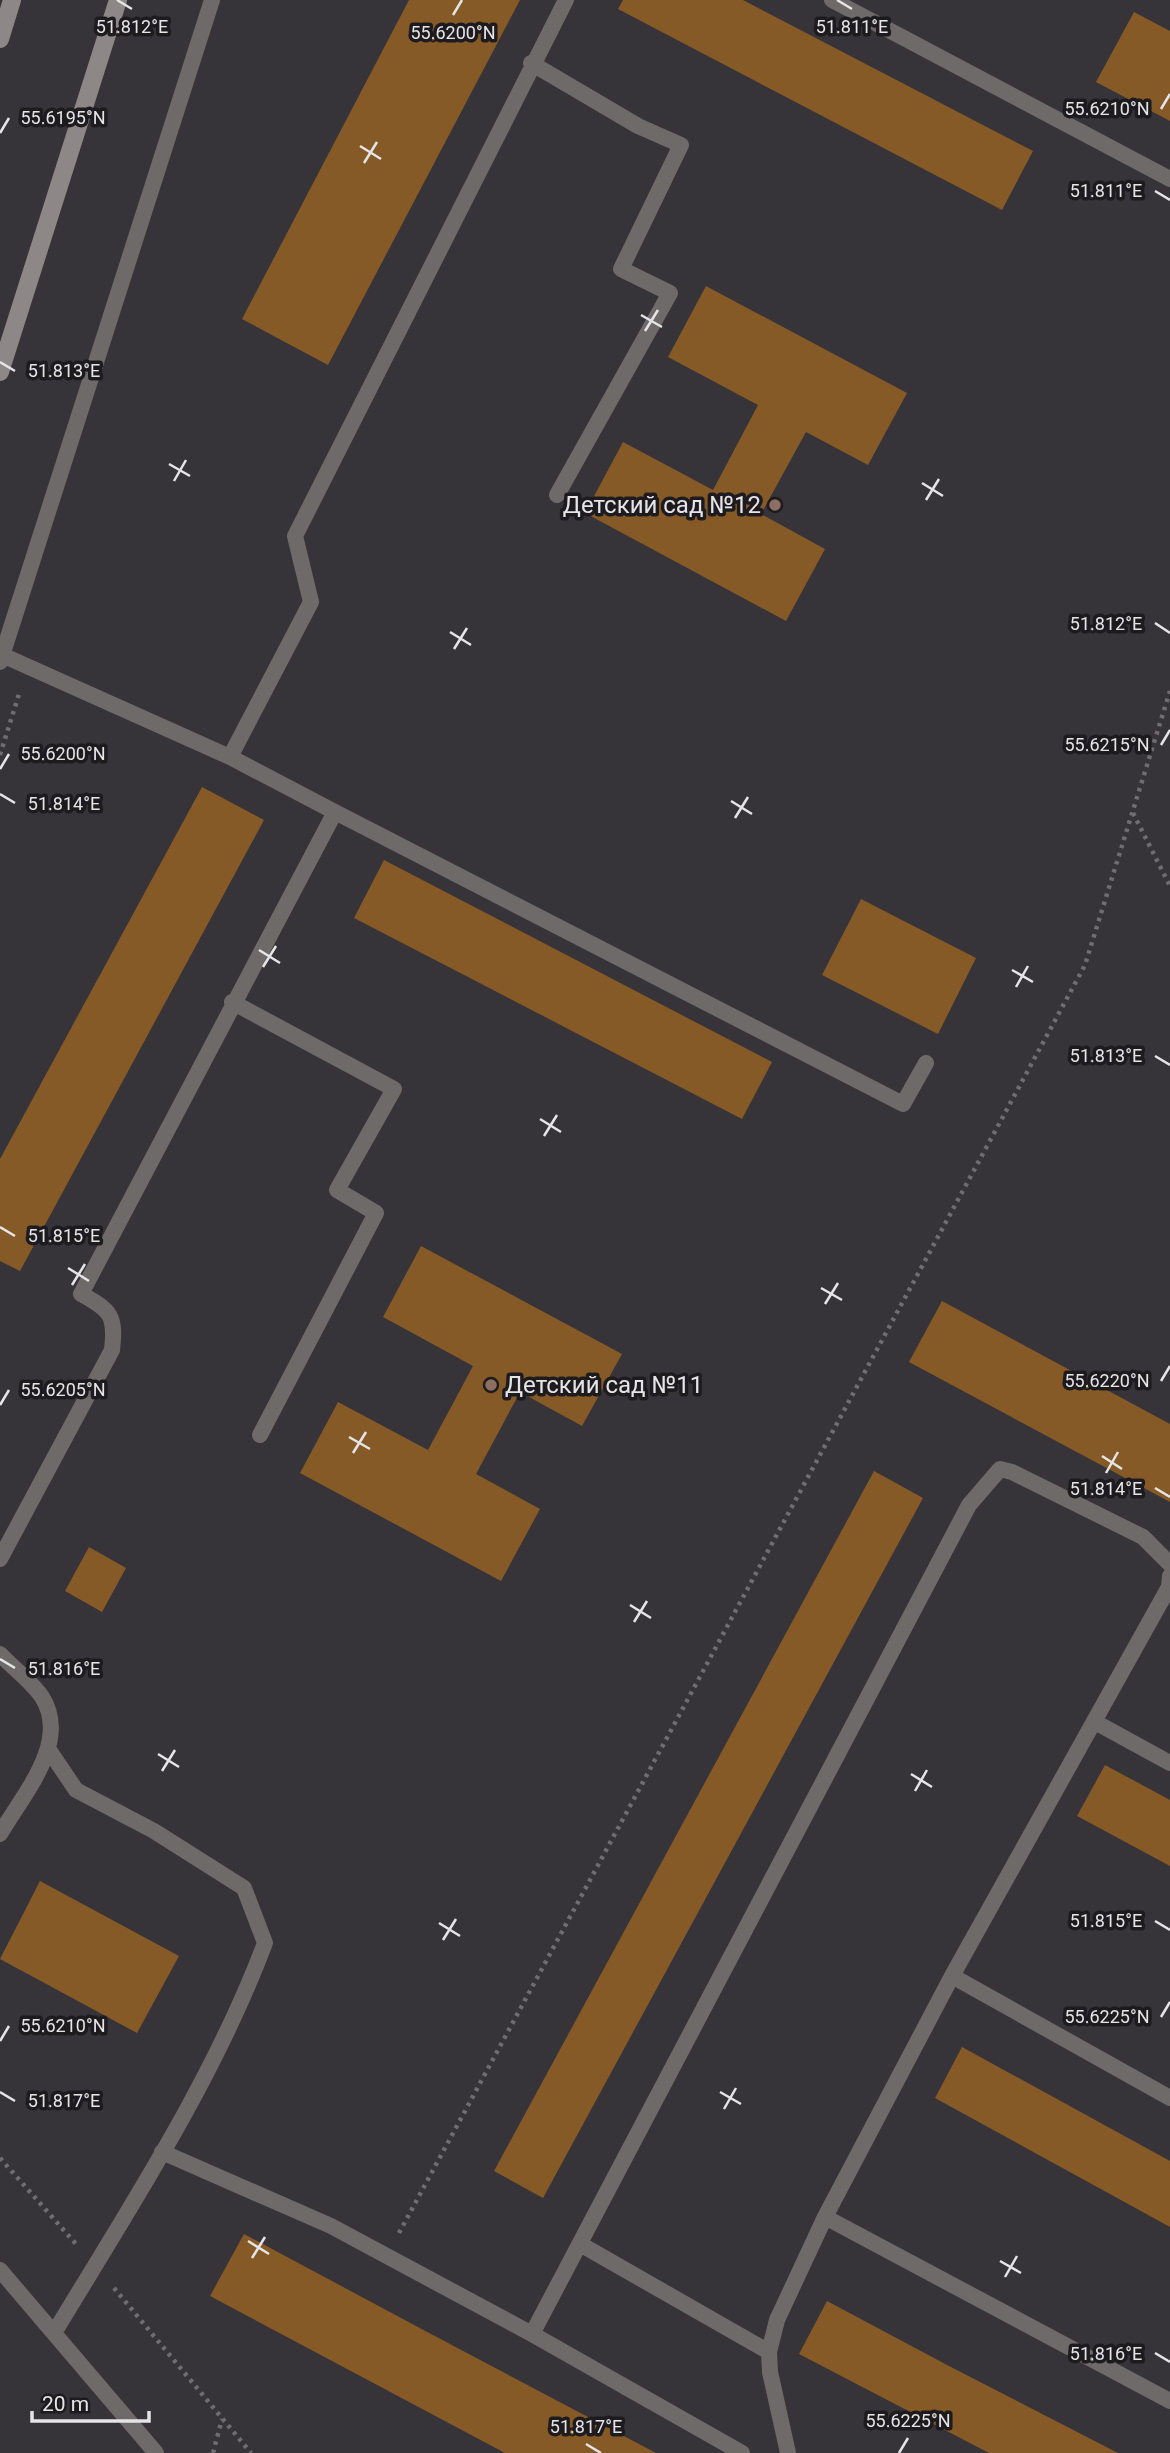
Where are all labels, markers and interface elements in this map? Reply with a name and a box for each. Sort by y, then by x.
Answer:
text: 51.812°E [96,16,168,37]
text: 51.811°E [816,16,888,37]
text: 55.6200°N [410,22,496,43]
text: 55.6210°N [1064,98,1150,119]
text: 55.6195°N [20,107,106,128]
text: 51.811°E [1070,180,1142,201]
text: 51.813°E [28,360,100,381]
place label: Детский сад №12 [563,491,761,519]
marker: Детский сад №12 [767,497,783,513]
text: 51.812°E [1070,613,1142,634]
text: 55.6215°N [1064,734,1150,755]
text: 55.6200°N [20,743,106,764]
text: 51.814°E [28,793,100,814]
text: 51.813°E [1070,1045,1142,1066]
text: 51.815°E [28,1225,100,1246]
text: 55.6220°N [1064,1370,1150,1391]
place label: Детский сад №11 [505,1371,703,1399]
marker: Детский сад №11 [483,1377,499,1393]
text: 55.6205°N [20,1379,106,1400]
text: 51.814°E [1070,1478,1142,1499]
text: 51.816°E [28,1658,100,1679]
text: 51.815°E [1070,1910,1142,1931]
text: 55.6225°N [1064,2006,1150,2027]
text: 55.6210°N [20,2015,106,2036]
text: 51.817°E [28,2090,100,2111]
text: 51.816°E [1070,2343,1142,2364]
scale bar [32,2380,149,2424]
text: 20 m [42,2392,89,2416]
text: 55.6225°N [865,2410,951,2431]
text: 51.817°E [550,2416,622,2437]

